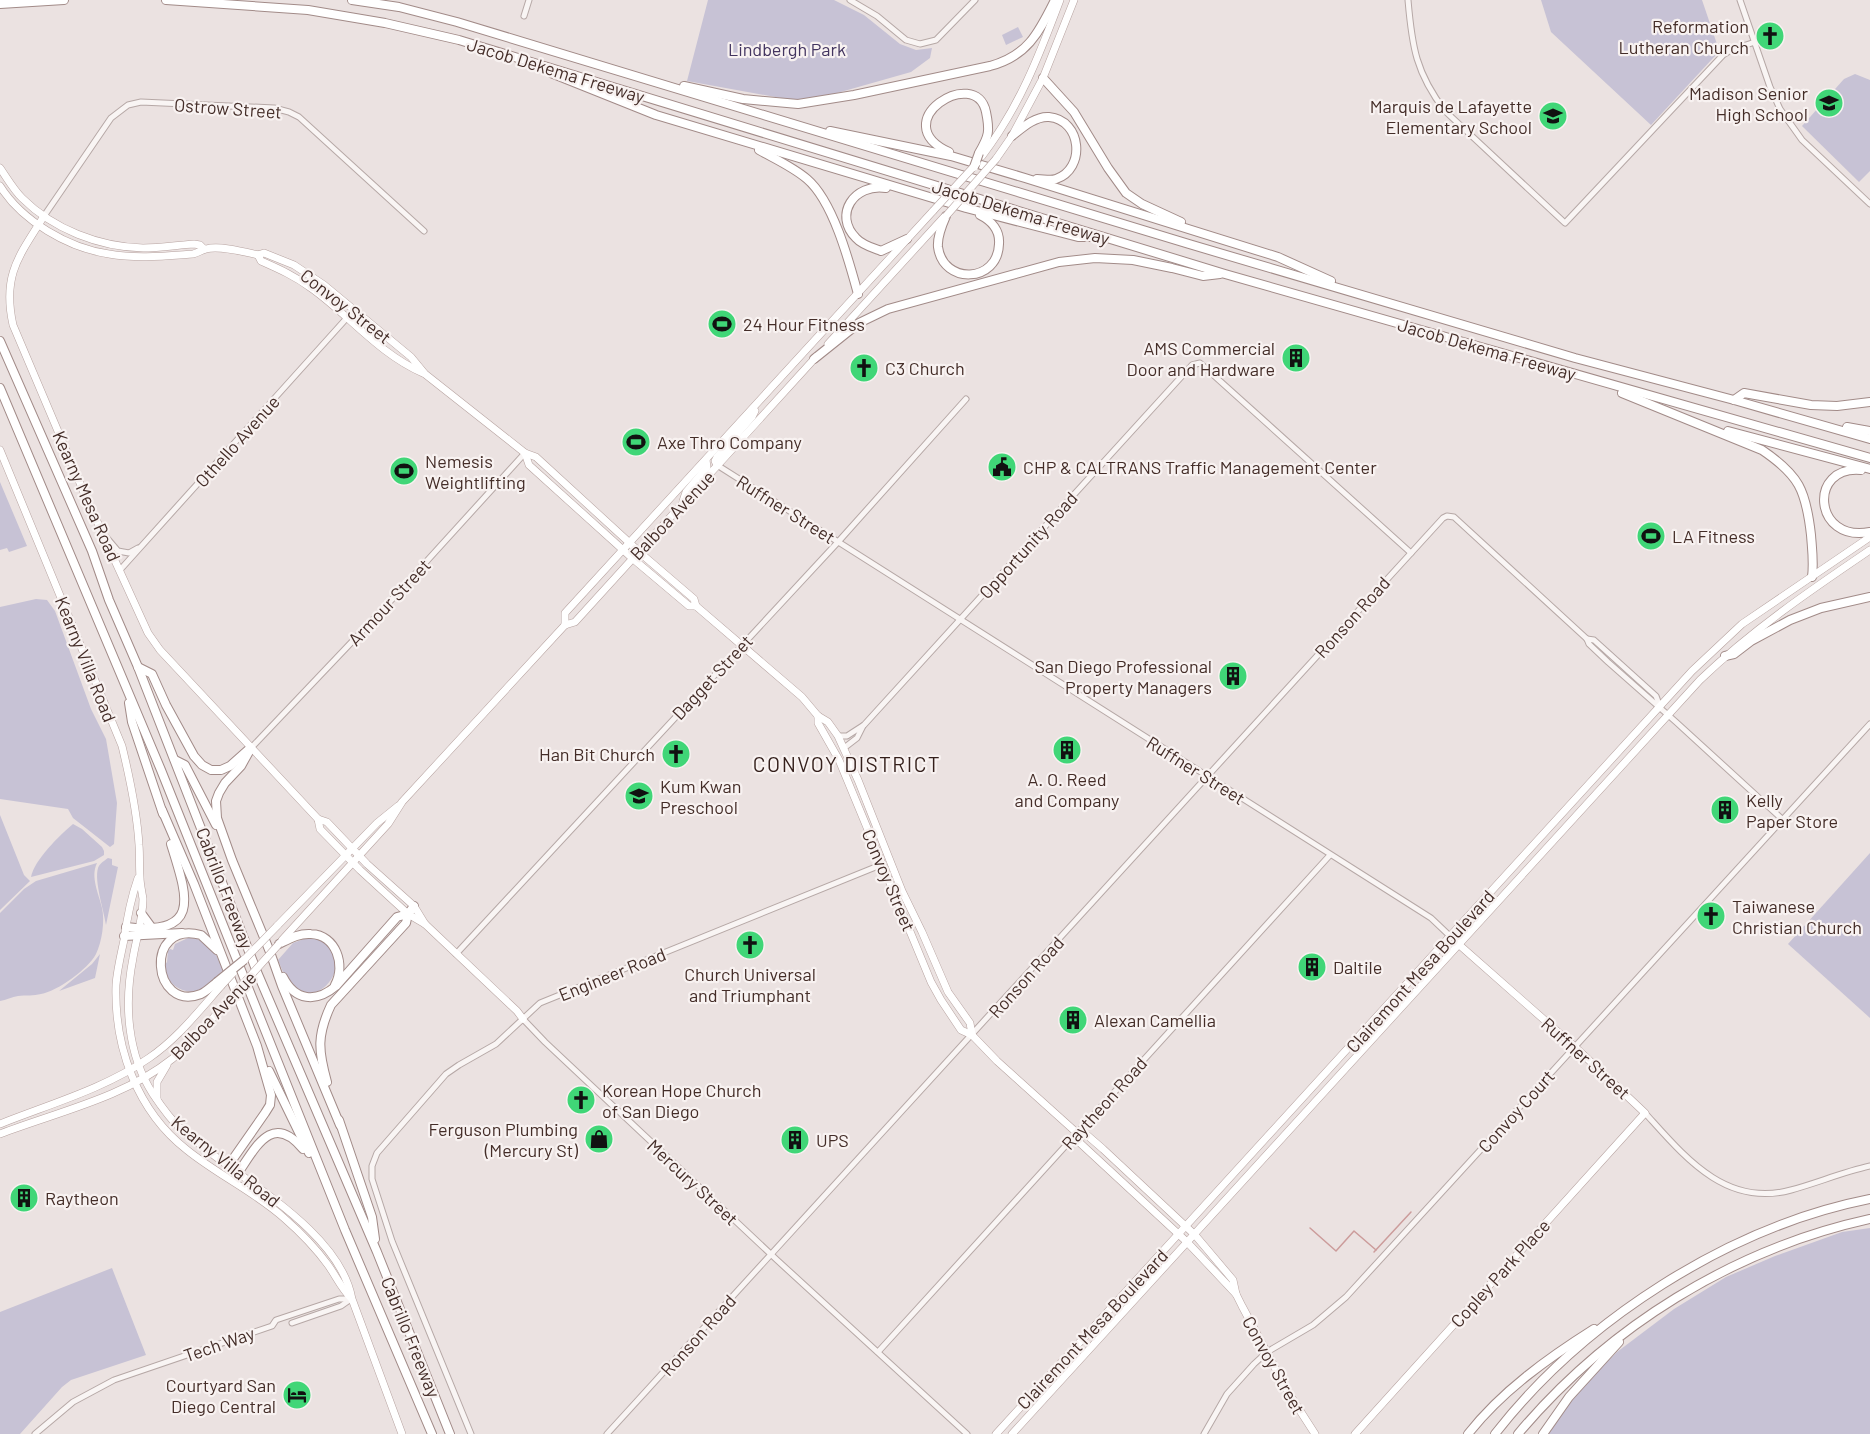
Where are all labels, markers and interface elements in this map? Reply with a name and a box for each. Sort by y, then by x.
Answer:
place label: Reformation Lutheran Church [1619,15,1749,58]
church icon: Reformation Lutheran Church [1754,20,1786,52]
street label: Jacob Dekema Freeway [465,33,647,107]
park label: Lindbergh Park [728,38,846,60]
place label: Madison Senior High School [1689,82,1808,125]
school or university icon: Madison Senior High School [1813,87,1845,119]
street label: Ostrow Street [173,93,283,123]
place label: Marquis de Lafayette Elementary School [1370,95,1532,138]
school or university icon: Marquis de Lafayette Elementary School [1537,100,1569,132]
street label: Jacob Dekema Freeway [930,175,1112,249]
street label: Convoy Street [296,264,396,348]
sports icon: 24 Hour Fitness [706,308,738,340]
place label: 24 Hour Fitness [743,313,865,335]
street label: Jacob Dekema Freeway [1395,313,1579,385]
place label: AMS Commercial Door and Hardware [1127,337,1275,380]
building icon: AMS Commercial Door and Hardware [1280,342,1312,374]
church icon: C3 Church [848,352,880,384]
place label: C3 Church [885,357,965,379]
street label: Othello Avenue [190,391,284,491]
sports icon: Axe Thro Company [620,426,652,458]
street label: Kearny Mesa Road [48,427,126,565]
place label: Axe Thro Company [657,431,802,453]
place label: Nemesis Weightlifting [425,450,526,493]
public building icon: CHP & CALTRANS Traffic Management Center [986,451,1018,483]
sports icon: Nemesis Weightlifting [388,455,420,487]
place label: CHP & CALTRANS Traffic Management Center [1023,456,1377,478]
street label: Balboa Avenue [625,466,719,564]
street label: Ruffner Street [733,470,839,548]
street label: Opportunity Road [974,487,1082,603]
sports icon: LA Fitness [1635,520,1667,552]
place label: LA Fitness [1672,525,1755,547]
street label: Armour Street [343,554,435,650]
street label: Ronson Road [1310,572,1394,662]
street label: Kearny Villa Road [51,593,121,725]
street label: Dagget Street [667,630,757,724]
place label: San Diego Professional Property Managers [1034,655,1212,698]
building icon: San Diego Professional Property Managers [1217,660,1249,692]
street label: Ruffner Street [1143,731,1249,809]
building icon: A. O. Reed and Company [1051,734,1083,766]
church icon: Han Bit Church [660,738,692,770]
place label: Han Bit Church [539,743,655,765]
district label: CONVOY DISTRICT [753,751,941,776]
place label: A. O. Reed and Company [1015,768,1119,811]
place label: Kum Kwan Preschool [660,775,741,818]
school or university icon: Kum Kwan Preschool [623,780,655,812]
place label: Kelly Paper Store [1746,789,1838,832]
building icon: Kelly Paper Store [1709,794,1741,826]
street label: Cabrillo Freeway [192,824,258,952]
street label: Convoy Street [858,826,920,934]
street label: Clairemont Mesa Boulevard [1341,885,1499,1057]
place label: Taiwanese Christian Church [1732,895,1862,938]
church icon: Taiwanese Christian Church [1695,900,1727,932]
church icon: Church Universal and Triumphant [734,929,766,961]
street label: Ronson Road [984,932,1068,1022]
street label: Engineer Road [555,943,669,1005]
building icon: Daltile [1296,951,1328,983]
place label: Daltile [1333,956,1382,978]
place label: Church Universal and Triumphant [684,963,816,1006]
street label: Balboa Avenue [165,966,261,1064]
building icon: Alexan Camellia [1057,1004,1089,1036]
place label: Alexan Camellia [1094,1009,1216,1031]
street label: Ruffner Street [1537,1012,1635,1104]
street label: Raytheon Road [1057,1052,1151,1154]
street label: Convoy Court [1473,1065,1559,1157]
place label: Korean Hope Church of San Diego [602,1079,761,1122]
church icon: Korean Hope Church of San Diego [565,1084,597,1116]
street label: Kearny Villa Road [167,1110,285,1212]
place label: Ferguson Plumbing (Mercury St) [428,1118,578,1161]
shop icon: Ferguson Plumbing (Mercury St) [583,1123,615,1155]
building icon: UPS [779,1124,811,1156]
place label: UPS [816,1129,849,1151]
street label: Mercury Street [643,1134,743,1230]
building icon: Raytheon [8,1182,40,1214]
place label: Raytheon [45,1187,119,1209]
street label: Copley Park Place [1446,1214,1554,1332]
street label: Clairemont Mesa Boulevard [1012,1244,1172,1414]
street label: Cabrillo Freeway [377,1273,445,1401]
street label: Ronson Road [656,1290,740,1380]
street label: Convoy Street [1238,1312,1310,1418]
street label: Tech Way [181,1322,257,1366]
place label: Courtyard San Diego Central [166,1374,276,1417]
hotel icon: Courtyard San Diego Central [281,1379,313,1411]

